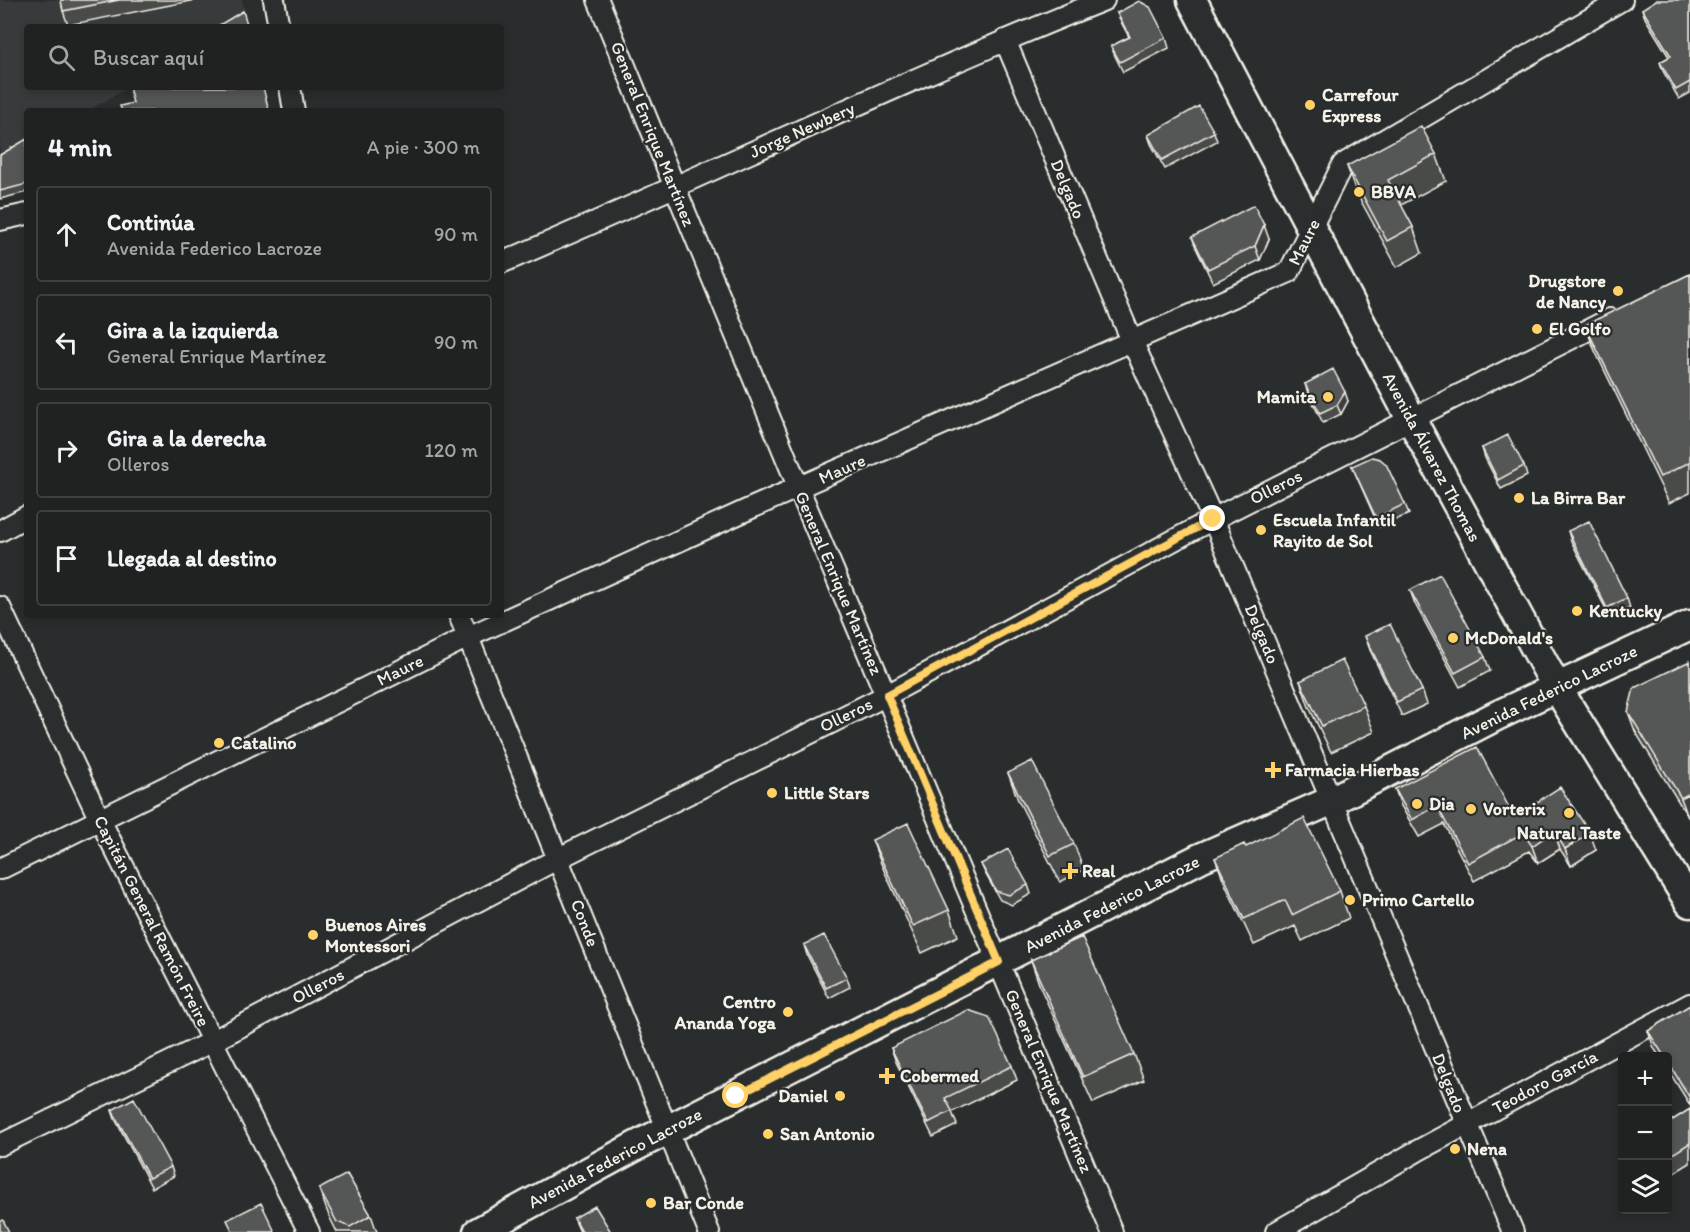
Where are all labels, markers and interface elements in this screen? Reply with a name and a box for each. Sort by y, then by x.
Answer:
search box [24,24,504,90]
street label: General Enrique Martínez [606,38,700,230]
icon: search [45,41,78,74]
text: Buscar aquí [93,44,204,71]
place label: Carrefour Express [1322,84,1399,127]
street label: Jorge Newbery [746,97,858,163]
marker: Carrefour Express [1303,98,1317,112]
text: 4 min [48,131,112,163]
text: A pie · 300 m [367,135,480,159]
street label: Delgado [1046,156,1090,222]
place label: BBVA [1371,181,1417,203]
marker: BBVA [1352,185,1366,199]
text: Continúa [107,209,195,236]
street label: Maure [1283,215,1325,269]
icon: ahead [50,218,83,251]
text: 90 m [434,222,478,246]
text: Avenida Federico Lacroze [107,236,322,260]
place label: Drugstore de Nancy [1528,270,1607,313]
marker: Drugstore de Nancy [1611,284,1625,298]
text: Gira a la izquierda [107,317,278,344]
place label: El Golfo [1549,318,1611,340]
marker: El Golfo [1530,322,1544,336]
icon: left [50,326,83,359]
text: 90 m [434,330,478,354]
text: General Enrique Martínez [107,344,326,368]
street label: Avenida Álvarez Thomas [1378,368,1486,546]
place label: Mamita [1257,386,1317,408]
marker: Mamita [1321,390,1335,404]
text: Gira a la derecha [107,425,266,452]
icon: right [50,434,83,467]
text: 120 m [425,438,478,462]
street label: Maure [815,449,869,489]
text: Olleros [107,452,169,476]
street label: Olleros [1246,464,1306,510]
place label: La Birra Bar [1531,487,1626,509]
street label: General Enrique Martínez [790,488,888,679]
marker: La Birra Bar [1512,491,1526,505]
route end [1199,505,1225,531]
place label: Escuela Infantil Rayito de Sol [1273,509,1397,552]
marker: Escuela Infantil Rayito de Sol [1254,523,1268,537]
icon: arrive [50,542,83,575]
text: Llegada al destino [107,545,277,572]
place label: Kentucky [1589,600,1662,622]
street label: Delgado [1240,601,1284,667]
marker: Kentucky [1570,604,1584,618]
place label: McDonald's [1465,627,1553,649]
marker: McDonald's [1446,631,1460,645]
street label: Avenida Federico Lacroze [1457,640,1641,744]
street label: Maure [373,649,427,691]
street label: Olleros [816,693,876,737]
place label: Catalino [231,732,297,754]
marker: Catalino [212,736,226,750]
place label: Farmacia Hierbas [1285,759,1420,781]
marker: Farmacia Hierbas [1266,763,1280,777]
place label: Little Stars [784,782,870,804]
marker: Little Stars [765,786,779,800]
place label: Dia [1429,793,1455,815]
marker: Dia [1410,797,1424,811]
place label: Vorterix [1483,798,1546,820]
marker: Vorterix [1464,802,1478,816]
marker: Natural Taste [1562,806,1576,820]
street label: Capitán General Ramón Freire [89,812,215,1030]
place label: Natural Taste [1517,822,1622,844]
street label: Avenida Federico Lacroze [1021,850,1203,958]
place label: Real [1082,860,1116,882]
marker: Real [1063,864,1077,878]
place label: Primo Cartello [1362,889,1474,911]
marker: Primo Cartello [1343,893,1357,907]
street label: Conde [566,896,604,950]
place label: Buenos Aires Montessori [325,914,426,957]
marker: Buenos Aires Montessori [306,928,320,942]
street label: Olleros [288,963,348,1009]
street label: General Enrique Martínez [1000,986,1098,1177]
place label: Centro Ananda Yoga [674,991,777,1034]
marker: Centro Ananda Yoga [781,1005,795,1019]
street label: Teodoro García [1489,1045,1602,1119]
street label: Delgado [1427,1050,1471,1116]
map controls [1618,1052,1672,1214]
button: + [1618,1052,1672,1106]
place label: Cobermed [900,1065,980,1087]
marker: Cobermed [878,1067,896,1085]
route start [722,1082,748,1108]
place label: Daniel [778,1085,829,1107]
marker: Daniel [833,1089,847,1103]
street label: Avenida Federico Lacroze [524,1103,706,1213]
button: − [1618,1106,1672,1160]
place label: San Antonio [780,1123,875,1145]
marker: San Antonio [761,1127,775,1141]
place label: Nena [1467,1138,1507,1160]
marker: Nena [1448,1142,1462,1156]
button: layers [1618,1160,1672,1214]
place label: Bar Conde [663,1192,744,1214]
marker: Bar Conde [644,1196,658,1210]

